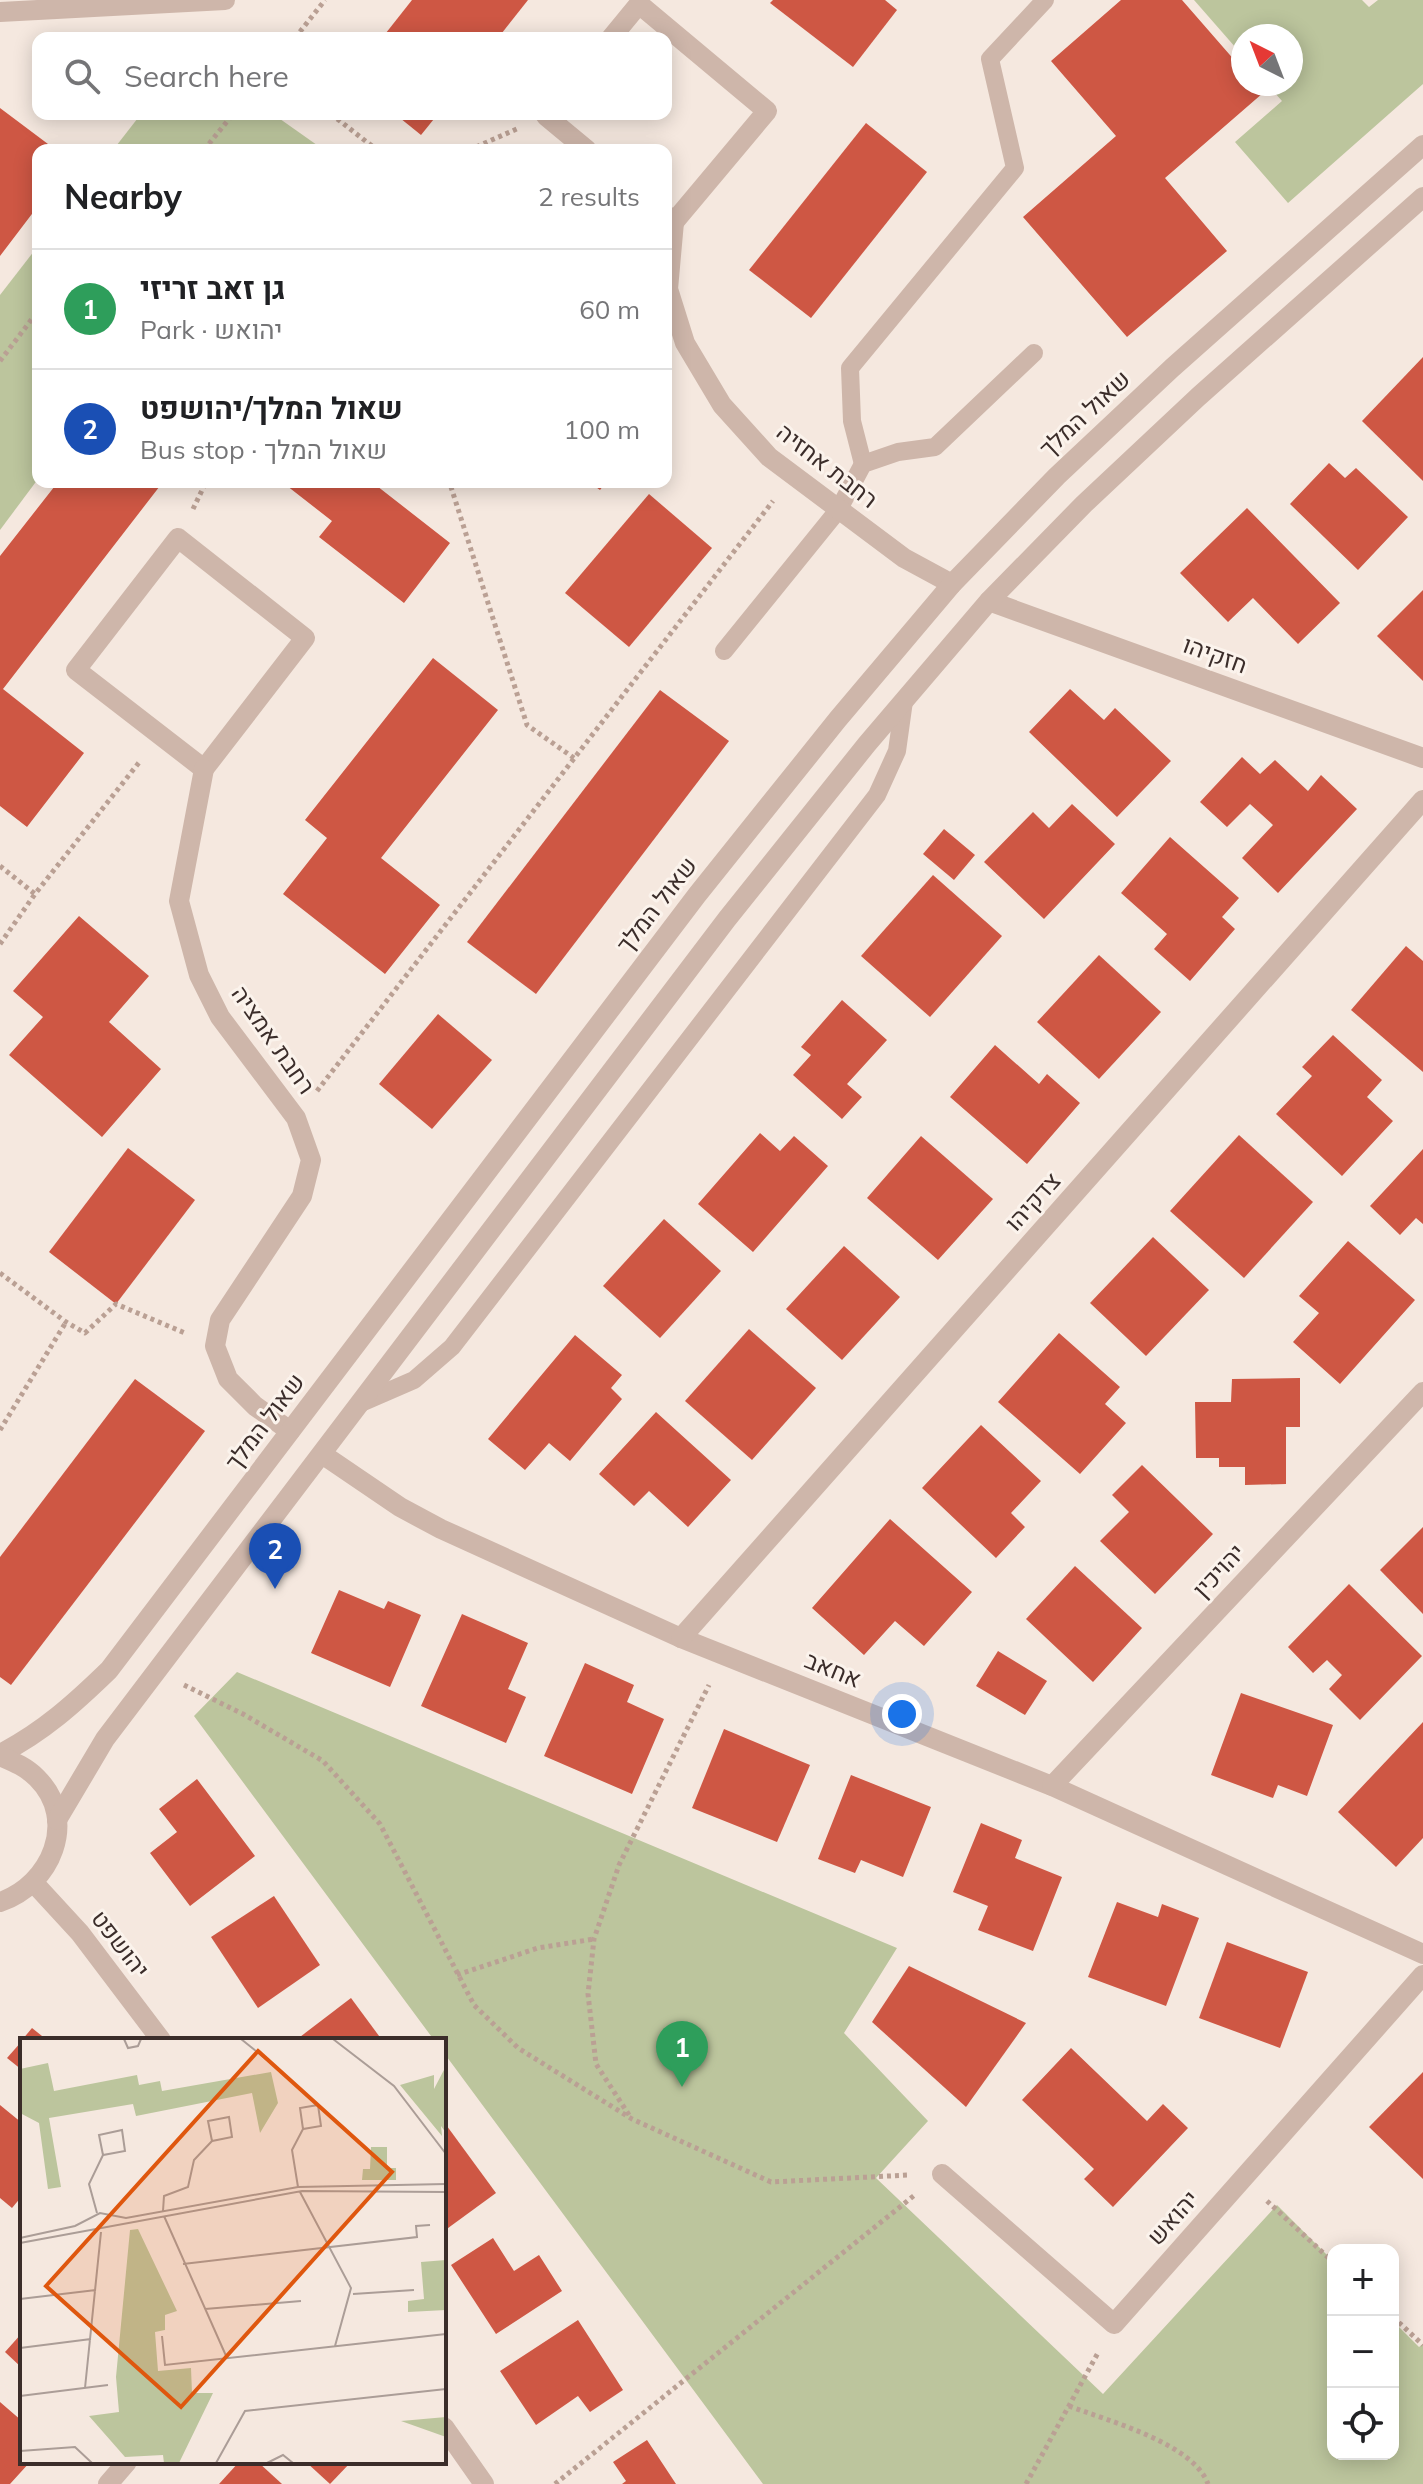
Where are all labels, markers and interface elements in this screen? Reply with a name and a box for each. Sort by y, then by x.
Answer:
north arrow [1231,24,1303,96]
search box [32,32,672,120]
icon: search [60,54,104,98]
text: Search here [124,57,289,95]
text: Nearby [64,175,182,218]
text: 2 results [538,180,640,213]
text: גן זאב זריזי [140,269,285,307]
text: 1 [82,293,98,326]
text: 60 m [579,293,640,326]
text: Park · יהואש [140,313,282,346]
street label: שאול המלך [1033,364,1136,463]
text: שאול המלך/יהושפט [140,389,403,427]
text: 2 [82,413,98,446]
text: 100 m [564,413,640,446]
street label: רחבת אחזיה [771,416,884,514]
text: Bus stop · שאול המלך [140,433,387,466]
street label: חזקיהו [1179,629,1252,680]
street label: שאול המלך [609,850,703,958]
street label: רחבת אמציה [226,979,322,1099]
street label: צדקיהו [998,1166,1066,1237]
street label: שאול המלך [218,1367,310,1476]
pin: 2 [249,1523,301,1589]
street label: יהויכין [1186,1537,1251,1603]
street label: אחאב [801,1644,866,1694]
your location [882,1694,922,1734]
street label: יהושפט [85,1904,156,1983]
pin: 1 [656,2021,708,2087]
inset map [20,2038,446,2464]
street label: יהואש [1140,2184,1204,2251]
map controls [1327,2244,1399,2460]
button: + [1327,2244,1399,2316]
button: − [1327,2316,1399,2388]
button: locate [1327,2388,1399,2460]

